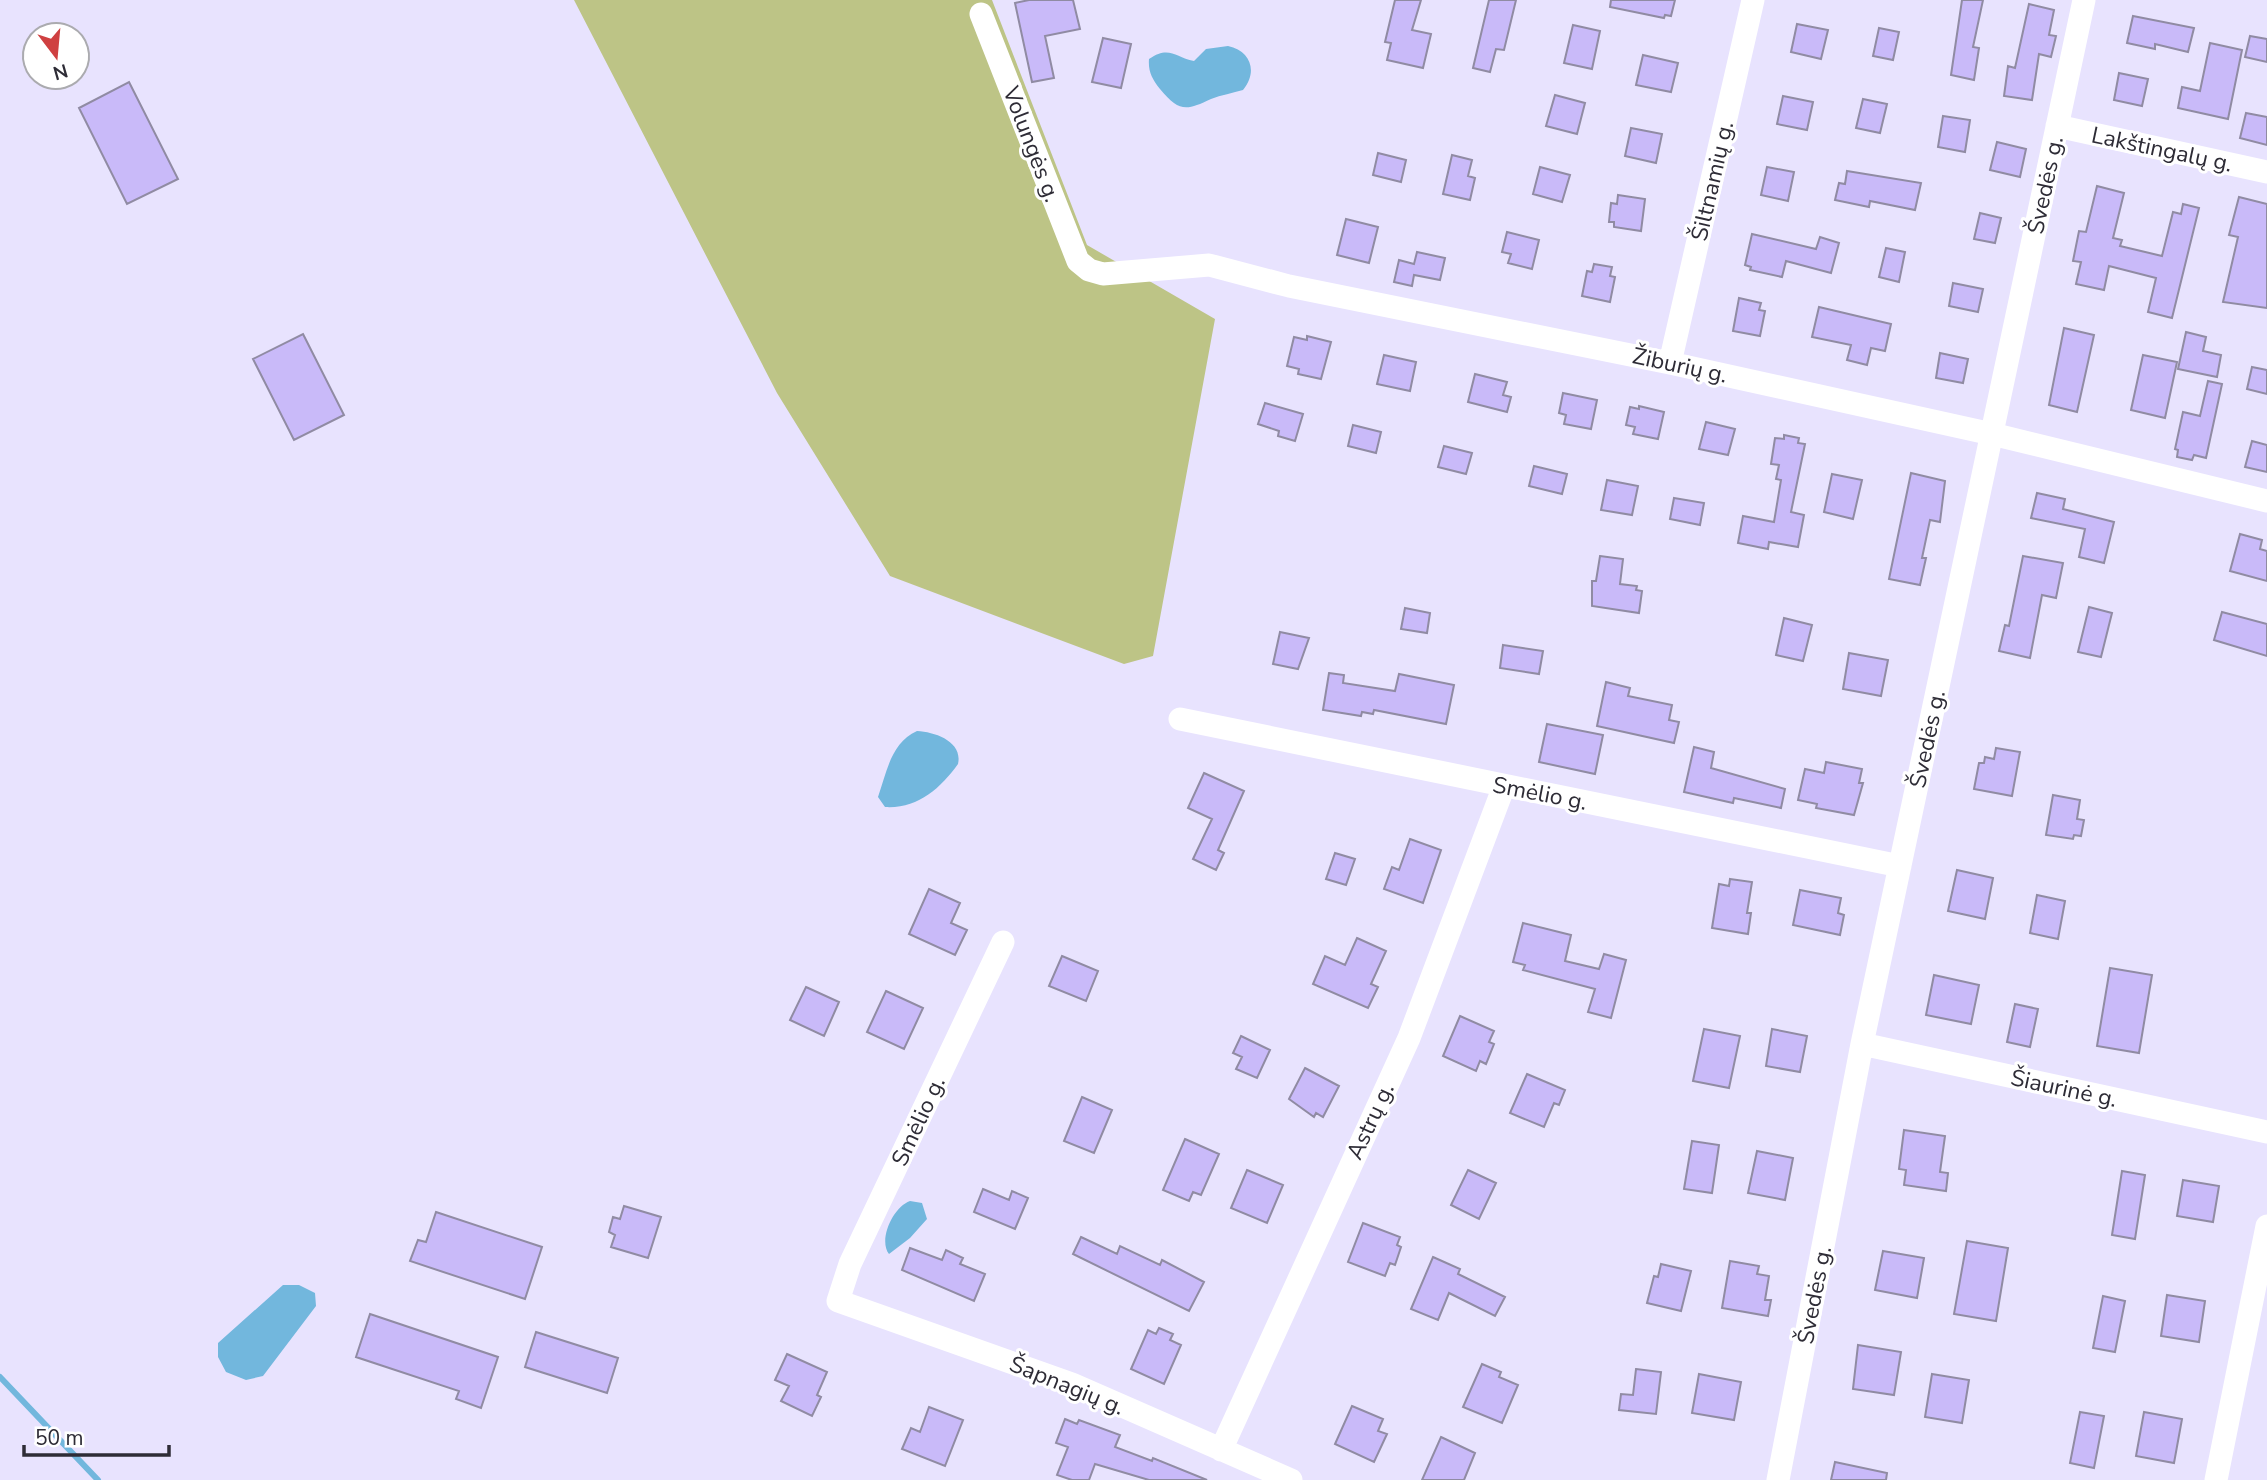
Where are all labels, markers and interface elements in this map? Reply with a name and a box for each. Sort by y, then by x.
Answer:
north arrow [21,21,91,91]
text: N [50,57,71,86]
street label: Volungės g. [995,81,1068,206]
street label: Šiltnamių g. [1684,118,1741,244]
street label: Lakštingalų g. [2089,119,2235,180]
street label: Švedės g. [2020,133,2071,237]
street label: Žiburių g. [1630,340,1730,391]
street label: Švedės g. [1902,687,1953,791]
street label: Smėlio g. [1490,769,1590,818]
street label: Šiaurinė g. [2008,1062,2120,1115]
street label: Smėlio g. [884,1071,953,1171]
street label: Astrų g. [1339,1078,1402,1165]
street label: Švedės g. [1790,1243,1839,1347]
street label: Šapnagių g. [1005,1348,1129,1423]
scale bar [24,1414,170,1458]
text: 50 m [35,1424,84,1452]

